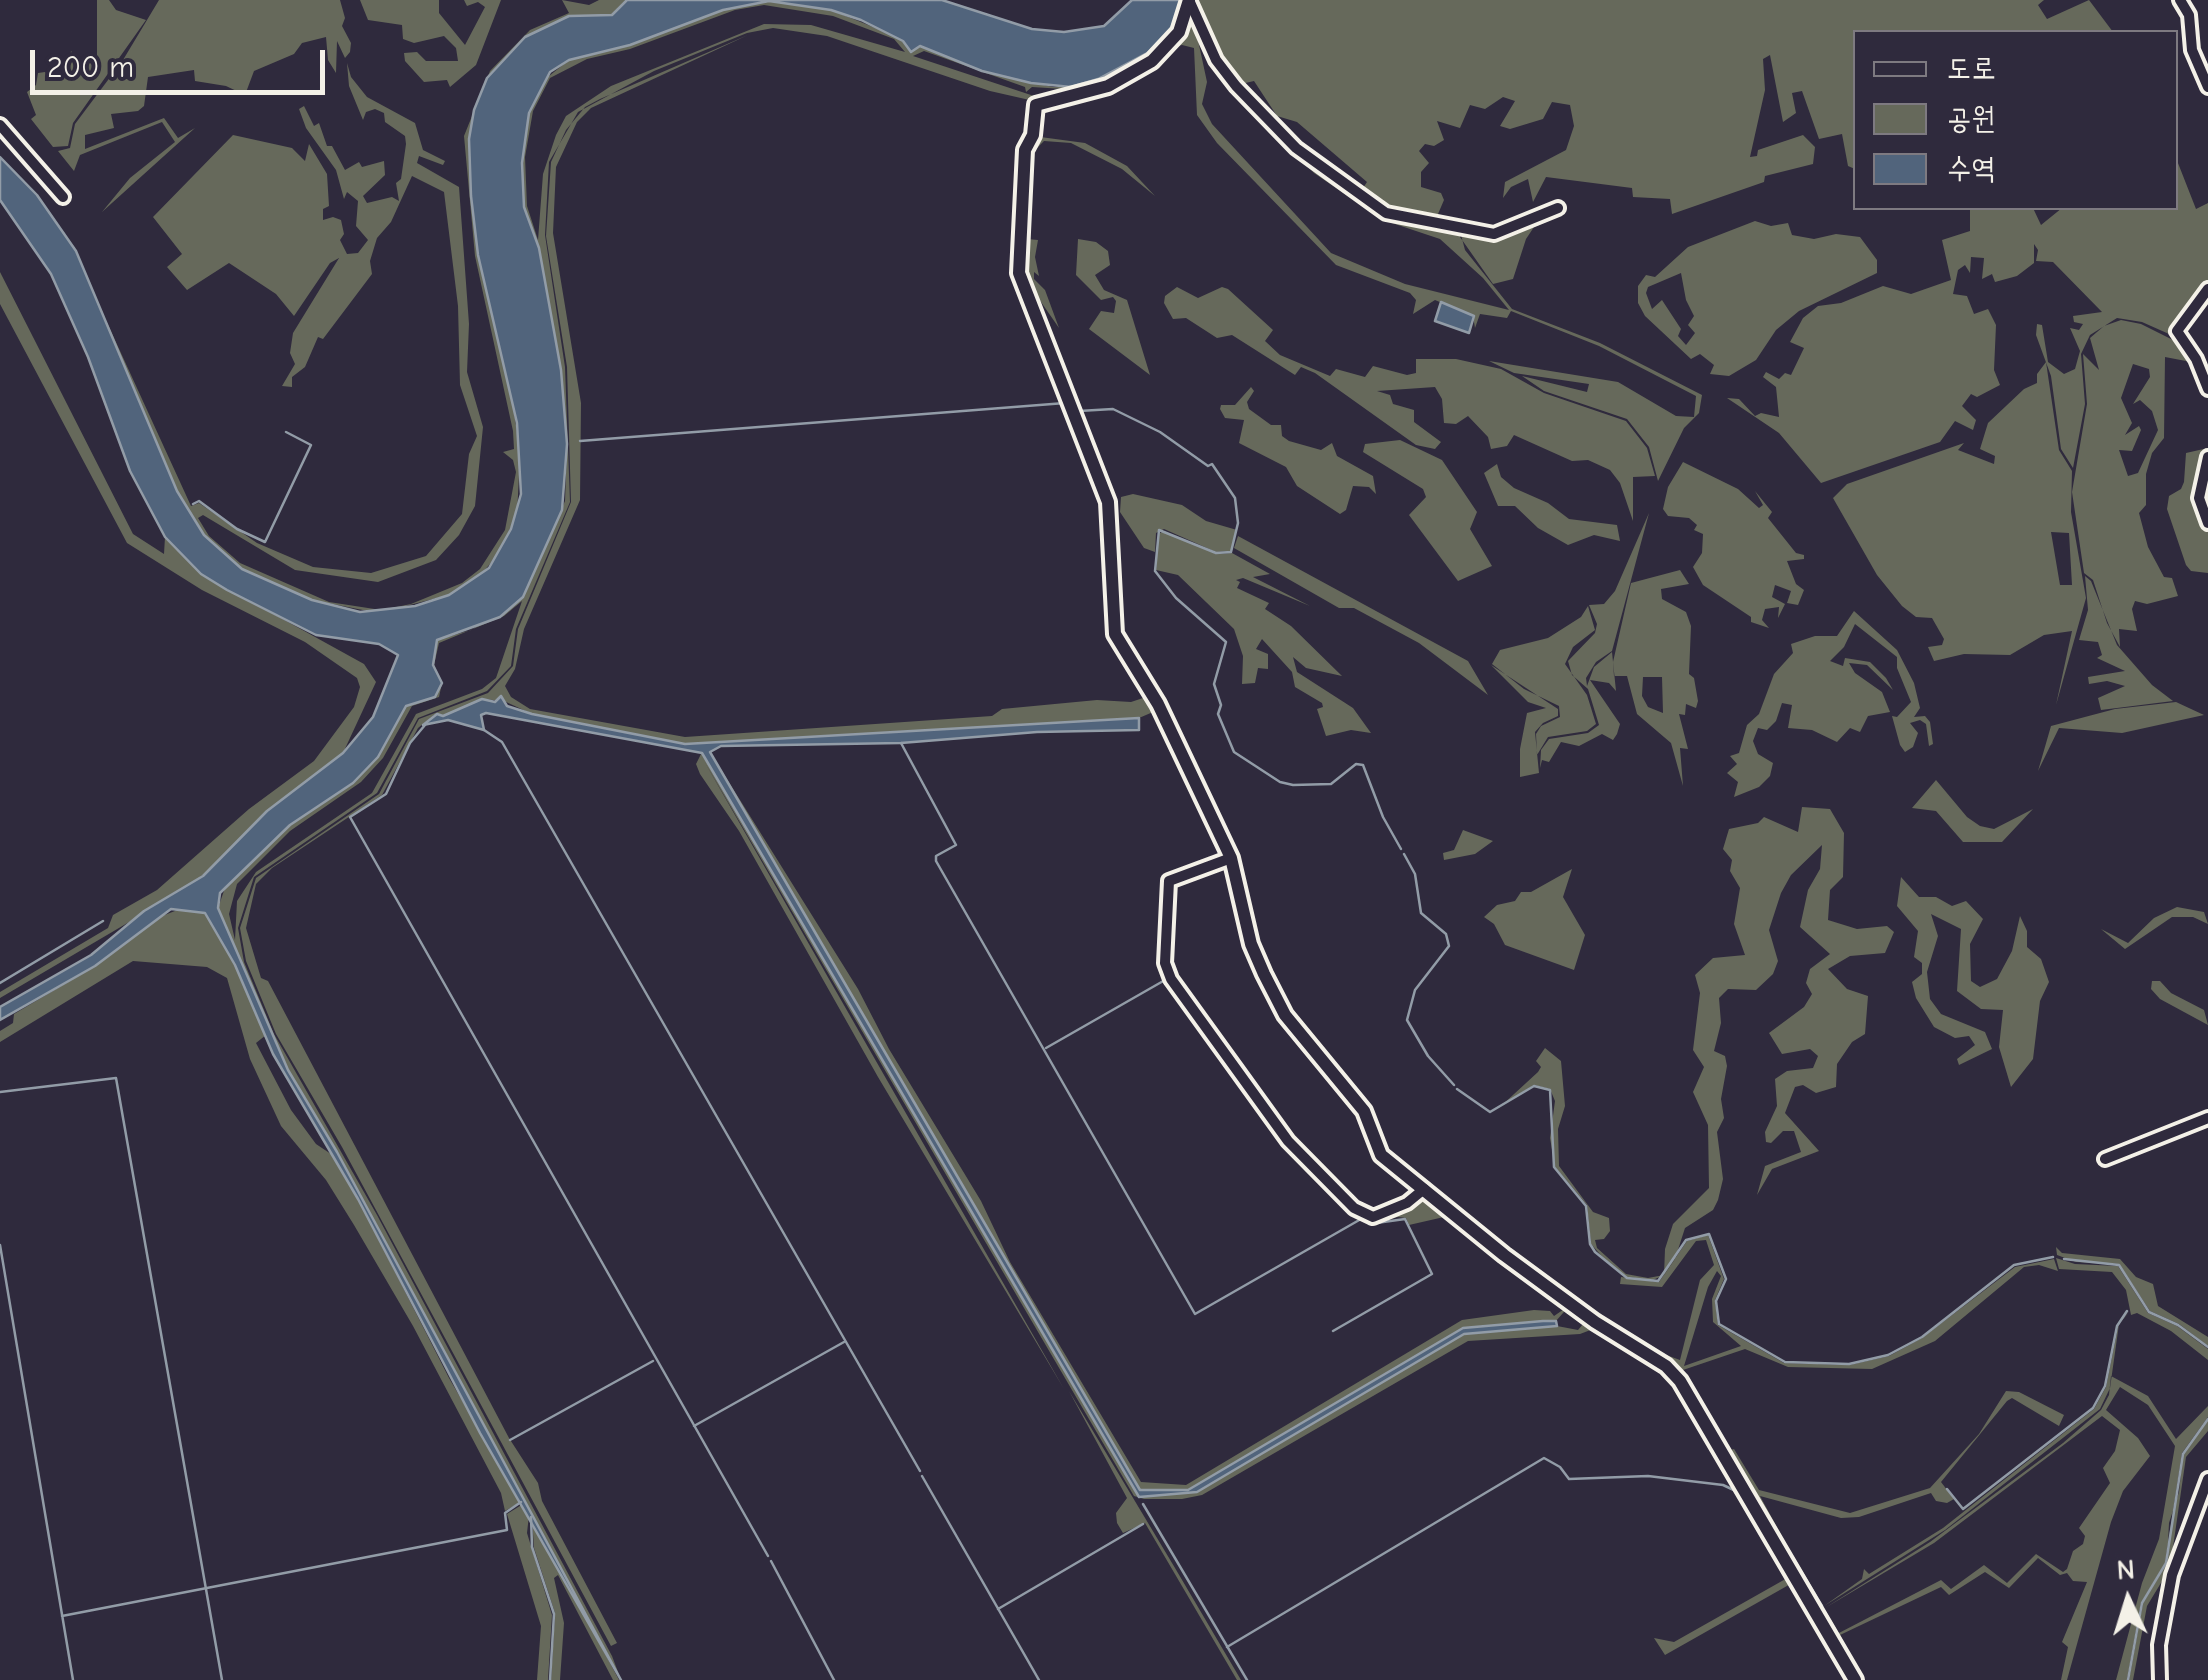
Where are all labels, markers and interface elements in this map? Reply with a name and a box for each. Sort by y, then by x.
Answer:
scale bar [35,30,330,92]
legend [1853,30,2178,210]
text: 200 m [47,50,134,85]
text: 도로 [1947,51,1995,86]
text: 공원 [1947,101,1995,136]
text: 수역 [1947,151,1995,186]
north arrow [2078,1550,2178,1650]
text: N [2116,1553,2136,1587]

